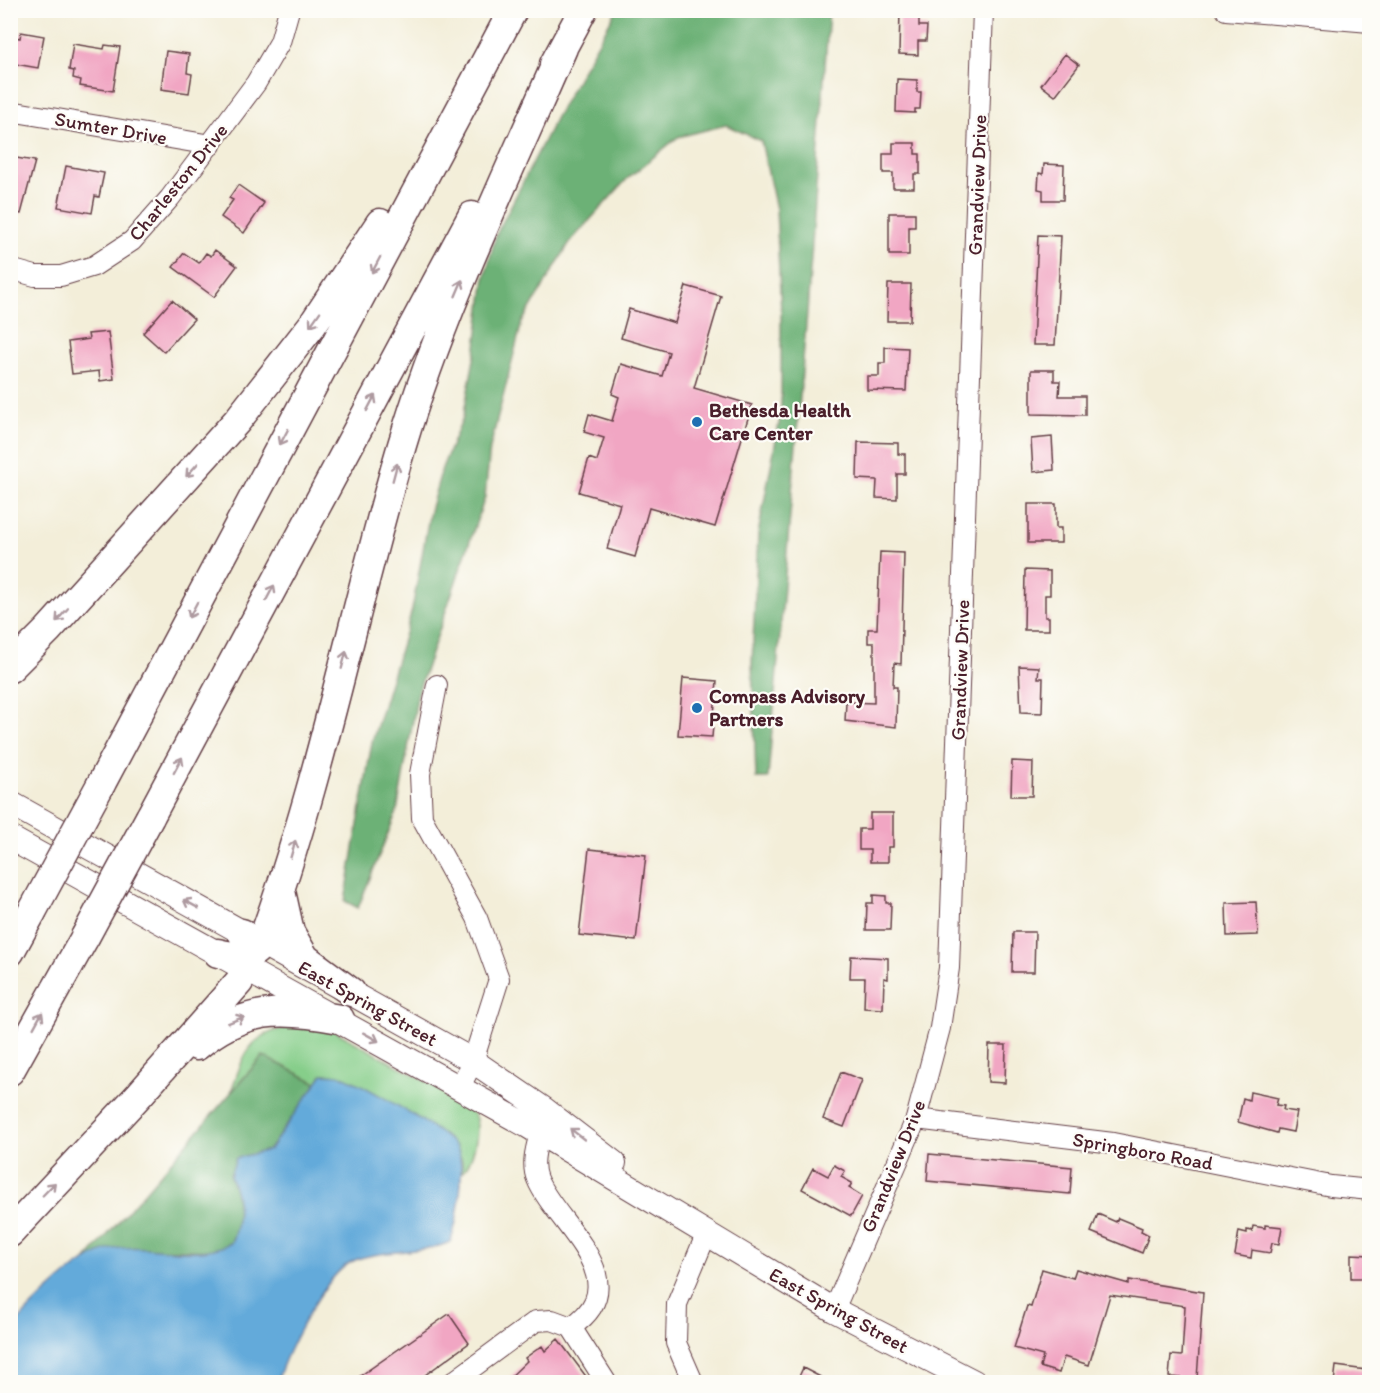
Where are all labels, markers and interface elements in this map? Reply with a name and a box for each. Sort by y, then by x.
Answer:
street label: Sumter Drive [53,106,169,150]
street label: Grandview Drive [963,114,991,256]
street label: Charleston Drive [123,118,233,246]
one-way arrow [370,256,381,274]
one-way arrow [454,280,465,298]
one-way arrow [309,311,321,327]
one-way arrow [366,394,378,412]
place label: Bethesda Health Care Center [709,398,851,445]
marker: Bethesda Health Care Center [690,415,704,429]
one-way arrow [278,428,289,446]
one-way arrow [185,463,199,478]
one-way arrow [389,463,401,482]
one-way arrow [264,585,276,602]
street label: Grandview Drive [946,599,974,741]
one-way arrow [187,601,199,618]
one-way arrow [55,608,69,623]
one-way arrow [339,651,350,670]
place label: Compass Advisory Partners [709,684,865,731]
marker: Compass Advisory Partners [690,701,704,715]
one-way arrow [172,757,184,774]
one-way arrow [288,840,299,859]
one-way arrow [183,898,200,910]
street label: East Spring Street [294,955,442,1051]
one-way arrow [33,1012,45,1029]
one-way arrow [226,1014,245,1025]
one-way arrow [362,1031,379,1043]
street label: Grandview Drive [855,1096,931,1236]
street label: Springboro Road [1071,1127,1215,1175]
one-way arrow [569,1128,585,1141]
one-way arrow [42,1182,57,1197]
street label: East Spring Street [765,1262,913,1358]

